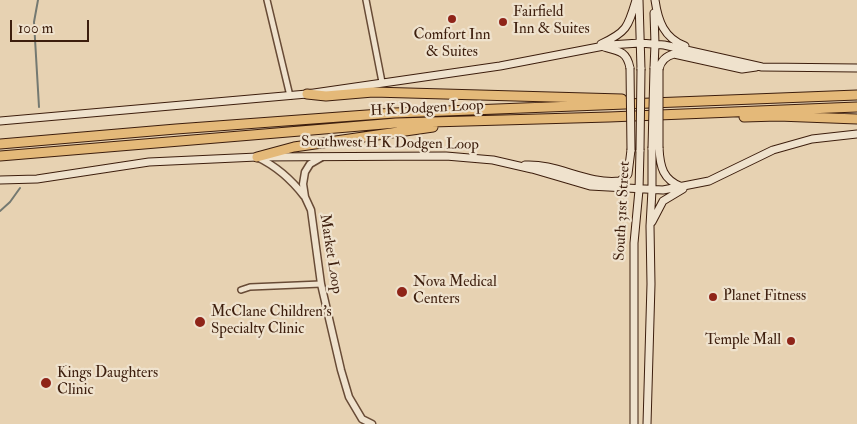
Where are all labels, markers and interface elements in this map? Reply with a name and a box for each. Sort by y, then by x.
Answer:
place label: Fairfield Inn & Suites [513,4,590,39]
scale bar [12,10,91,42]
marker: Comfort Inn & Suites [446,13,458,25]
marker: Fairfield Inn & Suites [497,16,509,28]
text: 100 m [18,19,53,38]
place label: Comfort Inn & Suites [414,27,490,62]
street label: H K Dodgen Loop [370,97,484,121]
street label: Southwest H K Dodgen Loop [301,133,479,155]
street label: South 31st Street [611,161,635,261]
street label: Market Loop [315,213,345,295]
place label: Nova Medical Centers [413,274,497,309]
marker: Nova Medical Centers [395,285,409,299]
place label: Planet Fitness [723,288,806,306]
marker: Planet Fitness [707,291,719,303]
place label: McClane Children's Specialty Clinic [211,304,332,339]
marker: McClane Children's Specialty Clinic [193,315,207,329]
place label: Temple Mall [705,332,781,350]
marker: Temple Mall [785,335,797,347]
place label: Kings Daughters Clinic [57,365,158,400]
marker: Kings Daughters Clinic [39,376,53,390]

